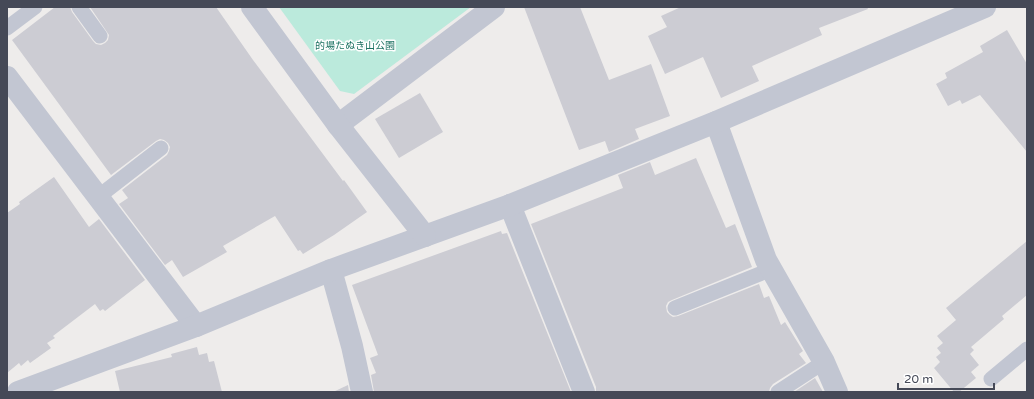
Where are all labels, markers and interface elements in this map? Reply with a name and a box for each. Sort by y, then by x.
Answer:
park label: 的場たぬき山公園 [315,40,395,52]
scale bar [898,365,994,391]
text: 20 m [904,372,933,386]

